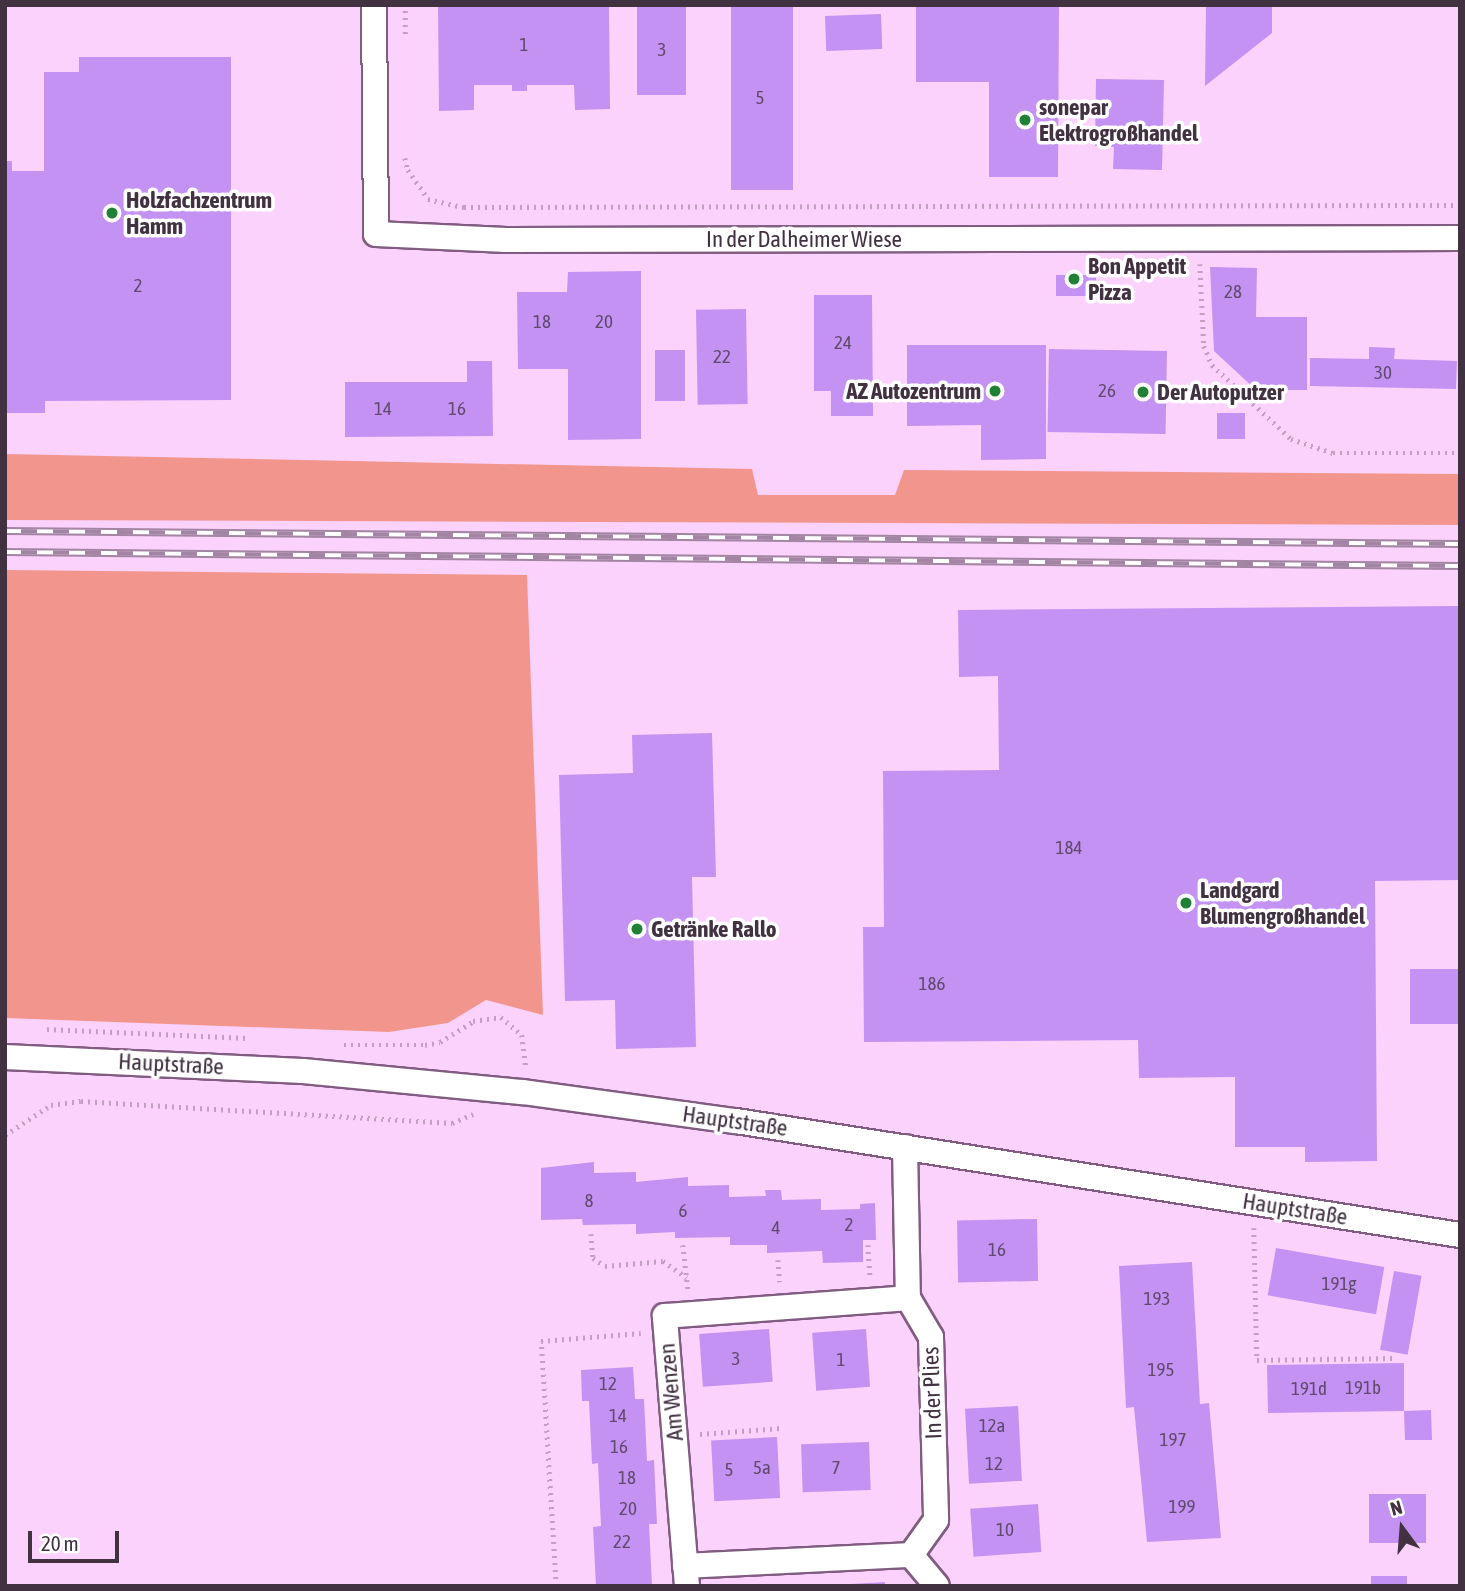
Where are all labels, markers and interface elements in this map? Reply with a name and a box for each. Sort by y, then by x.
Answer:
house number: 1 [520,34,528,56]
house number: 3 [658,39,666,61]
house number: 5 [756,87,764,109]
place label: sonepar Elektrogroßhandel [1039,93,1198,147]
marker: sonepar Elektrogroßhandel [1017,112,1033,128]
place label: Holzfachzentrum Hamm [126,186,272,240]
marker: Holzfachzentrum Hamm [104,205,120,221]
street label: In der Dalheimer Wiese [706,225,902,253]
place label: Bon Appetit Pizza [1088,252,1186,306]
marker: Bon Appetit Pizza [1066,271,1082,287]
house number: 2 [134,275,142,297]
house number: 28 [1224,281,1242,303]
house number: 18 [533,311,551,333]
house number: 20 [595,311,613,333]
house number: 24 [834,332,852,354]
house number: 22 [713,346,731,368]
house number: 30 [1374,362,1392,384]
place label: AZ Autozentrum [846,377,981,405]
place label: Der Autoputzer [1157,378,1284,406]
house number: 26 [1098,380,1116,402]
marker: AZ Autozentrum [987,383,1003,399]
marker: Der Autoputzer [1135,384,1151,400]
house number: 14 [374,398,392,420]
house number: 16 [448,398,466,420]
house number: 184 [1056,837,1082,859]
place label: Landgard Blumengroßhandel [1200,876,1365,930]
marker: Landgard Blumengroßhandel [1178,895,1194,911]
place label: Getränke Rallo [651,915,777,943]
marker: Getränke Rallo [629,921,645,937]
house number: 186 [919,973,945,995]
street label: Hauptstraße [117,1047,225,1081]
street label: Hauptstraße [681,1100,789,1142]
street label: Hauptstraße [1241,1187,1349,1231]
house number: 8 [585,1190,593,1212]
house number: 6 [679,1200,687,1222]
house number: 2 [845,1214,853,1236]
house number: 4 [772,1217,780,1239]
house number: 16 [988,1239,1006,1261]
house number: 191g [1322,1273,1356,1295]
house number: 193 [1144,1288,1170,1310]
street label: Am Wenzen [653,1342,689,1442]
street label: In der Plies [917,1346,947,1440]
house number: 3 [732,1348,740,1370]
house number: 1 [837,1349,845,1371]
house number: 195 [1148,1359,1174,1381]
house number: 12 [599,1373,617,1395]
house number: 191b [1345,1377,1381,1399]
house number: 191d [1291,1378,1327,1400]
house number: 14 [609,1405,627,1427]
house number: 12a [979,1415,1005,1437]
house number: 197 [1160,1429,1186,1451]
house number: 16 [610,1436,628,1458]
house number: 12 [985,1453,1003,1475]
house number: 5a [753,1457,771,1479]
house number: 7 [832,1457,840,1479]
house number: 5 [725,1459,733,1481]
house number: 18 [618,1467,636,1489]
north arrow [1367,1493,1437,1563]
house number: 199 [1169,1496,1195,1518]
text: N [1388,1496,1405,1520]
house number: 20 [619,1498,637,1520]
scale bar [32,1518,122,1562]
house number: 10 [996,1519,1014,1541]
text: 20 m [41,1531,79,1555]
house number: 22 [613,1531,631,1553]

